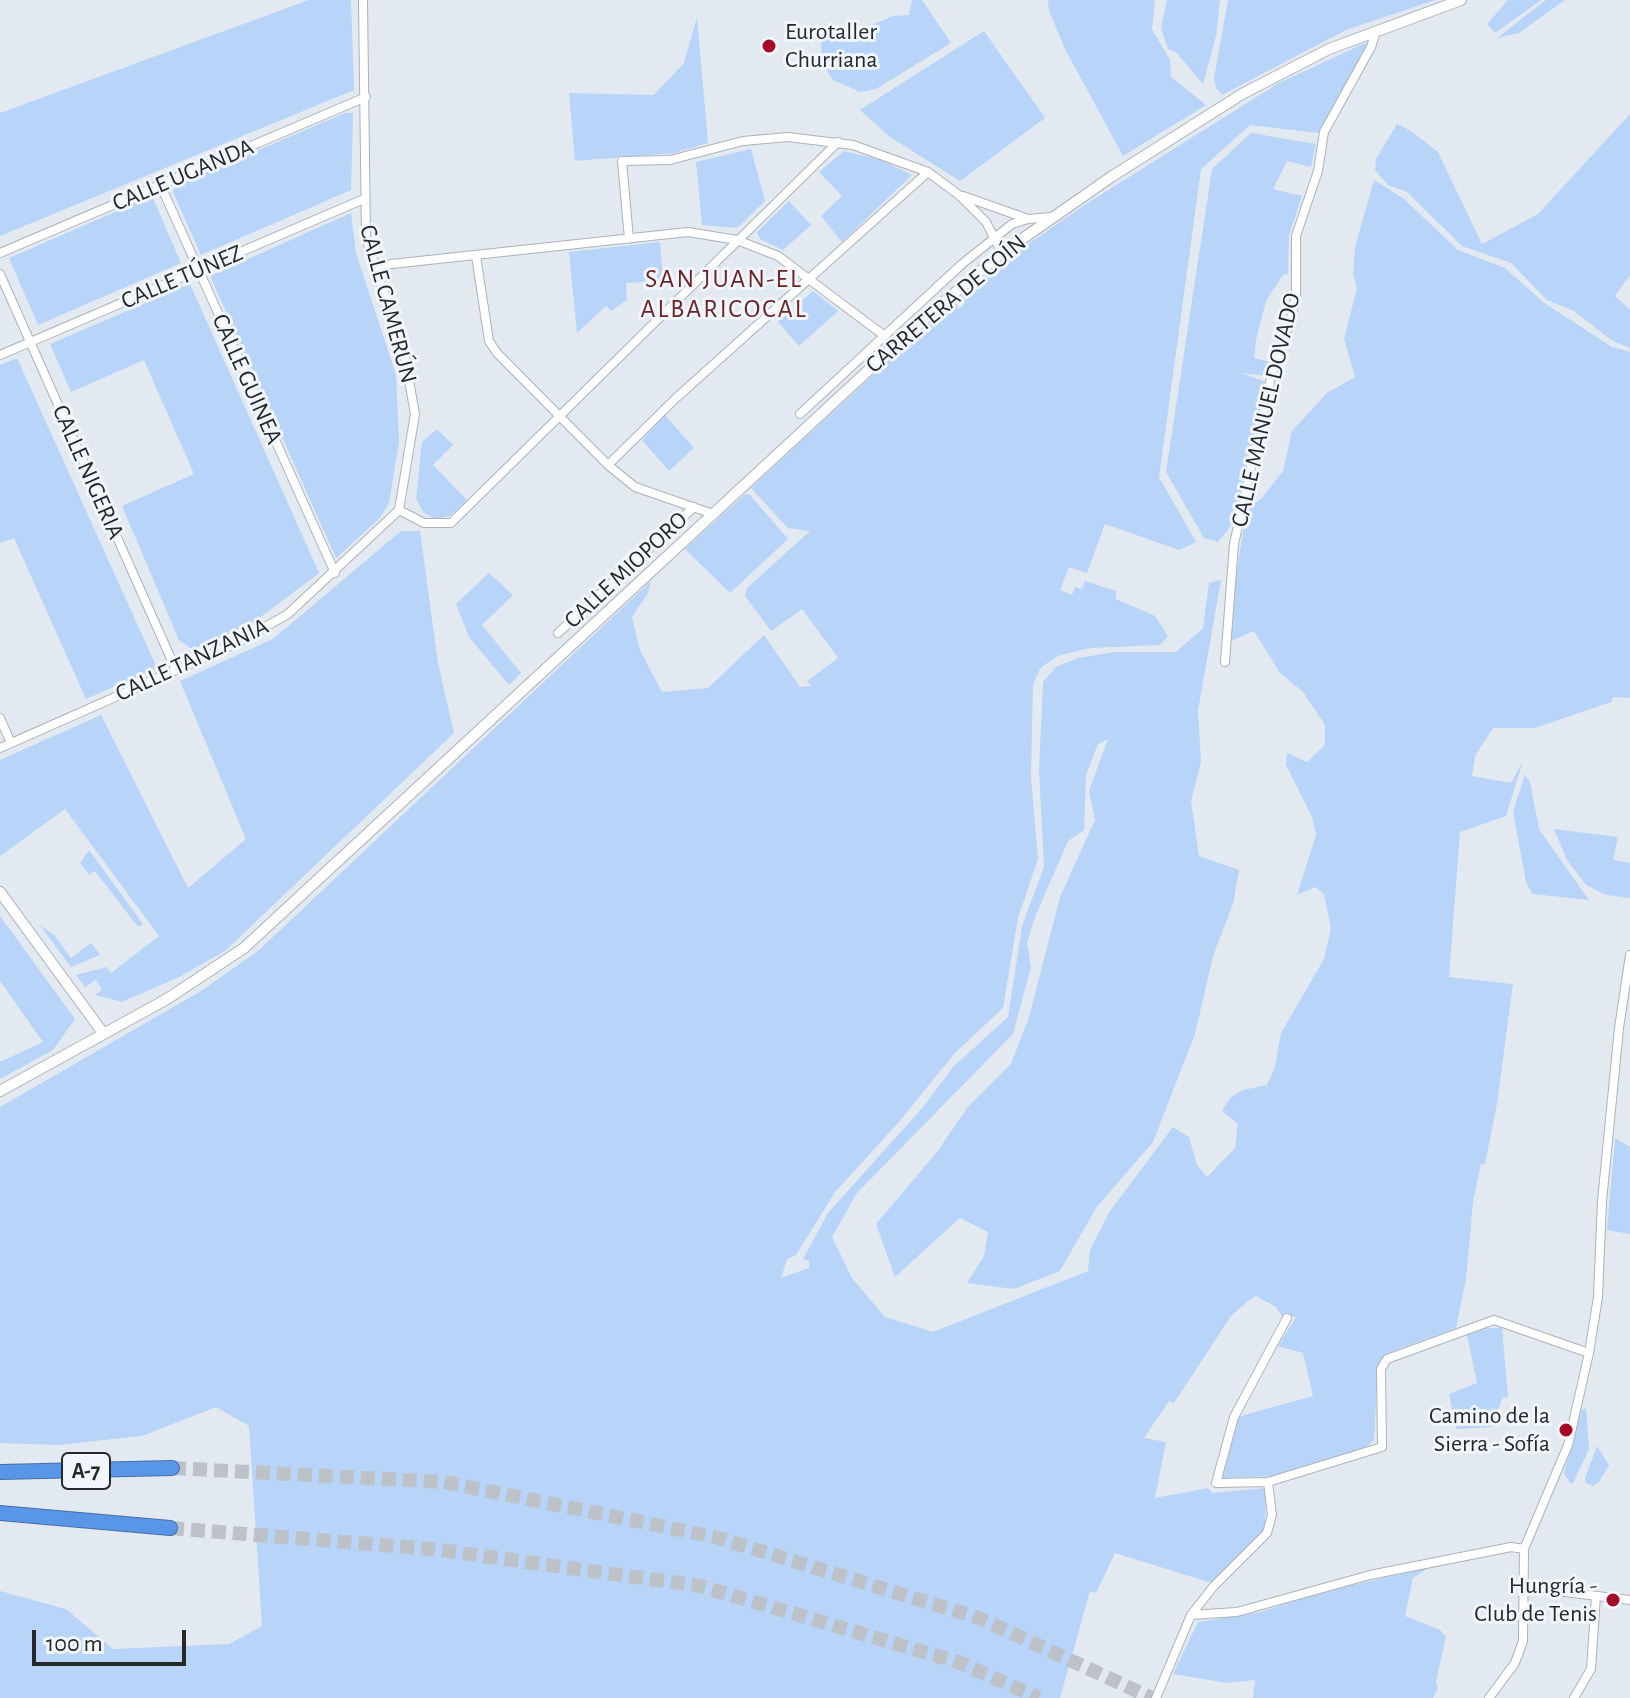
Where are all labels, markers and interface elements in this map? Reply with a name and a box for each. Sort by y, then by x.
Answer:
place label: Eurotaller Churriana [785,18,878,74]
marker: Eurotaller Churriana [760,37,778,55]
street label: CALLE UGANDA [108,132,258,218]
street label: CALLE CAMERÚN [353,222,423,386]
street label: CARRETERA DE COÍN [860,228,1032,380]
street label: CALLE TÚNEZ [117,238,247,316]
district label: SAN JUAN-EL ALBARICOCAL [640,263,808,324]
street label: CALLE MANUEL DOVADO [1225,290,1307,530]
street label: CALLE GUINEA [205,309,289,449]
street label: CALLE NIGERIA [46,400,130,544]
street label: CALLE MIOPORO [558,506,694,634]
street label: CALLE TANZANIA [111,612,273,708]
place label: Camino de la Sierra - Sofía [1429,1402,1550,1458]
marker: Camino de la Sierra - Sofía [1557,1421,1575,1439]
road number: A-7 [62,1453,110,1489]
place label: Hungría - Club de Tenis [1474,1572,1597,1628]
marker: Hungría - Club de Tenis [1604,1591,1622,1609]
scale bar [36,1614,190,1664]
text: 100 m [46,1632,103,1656]

